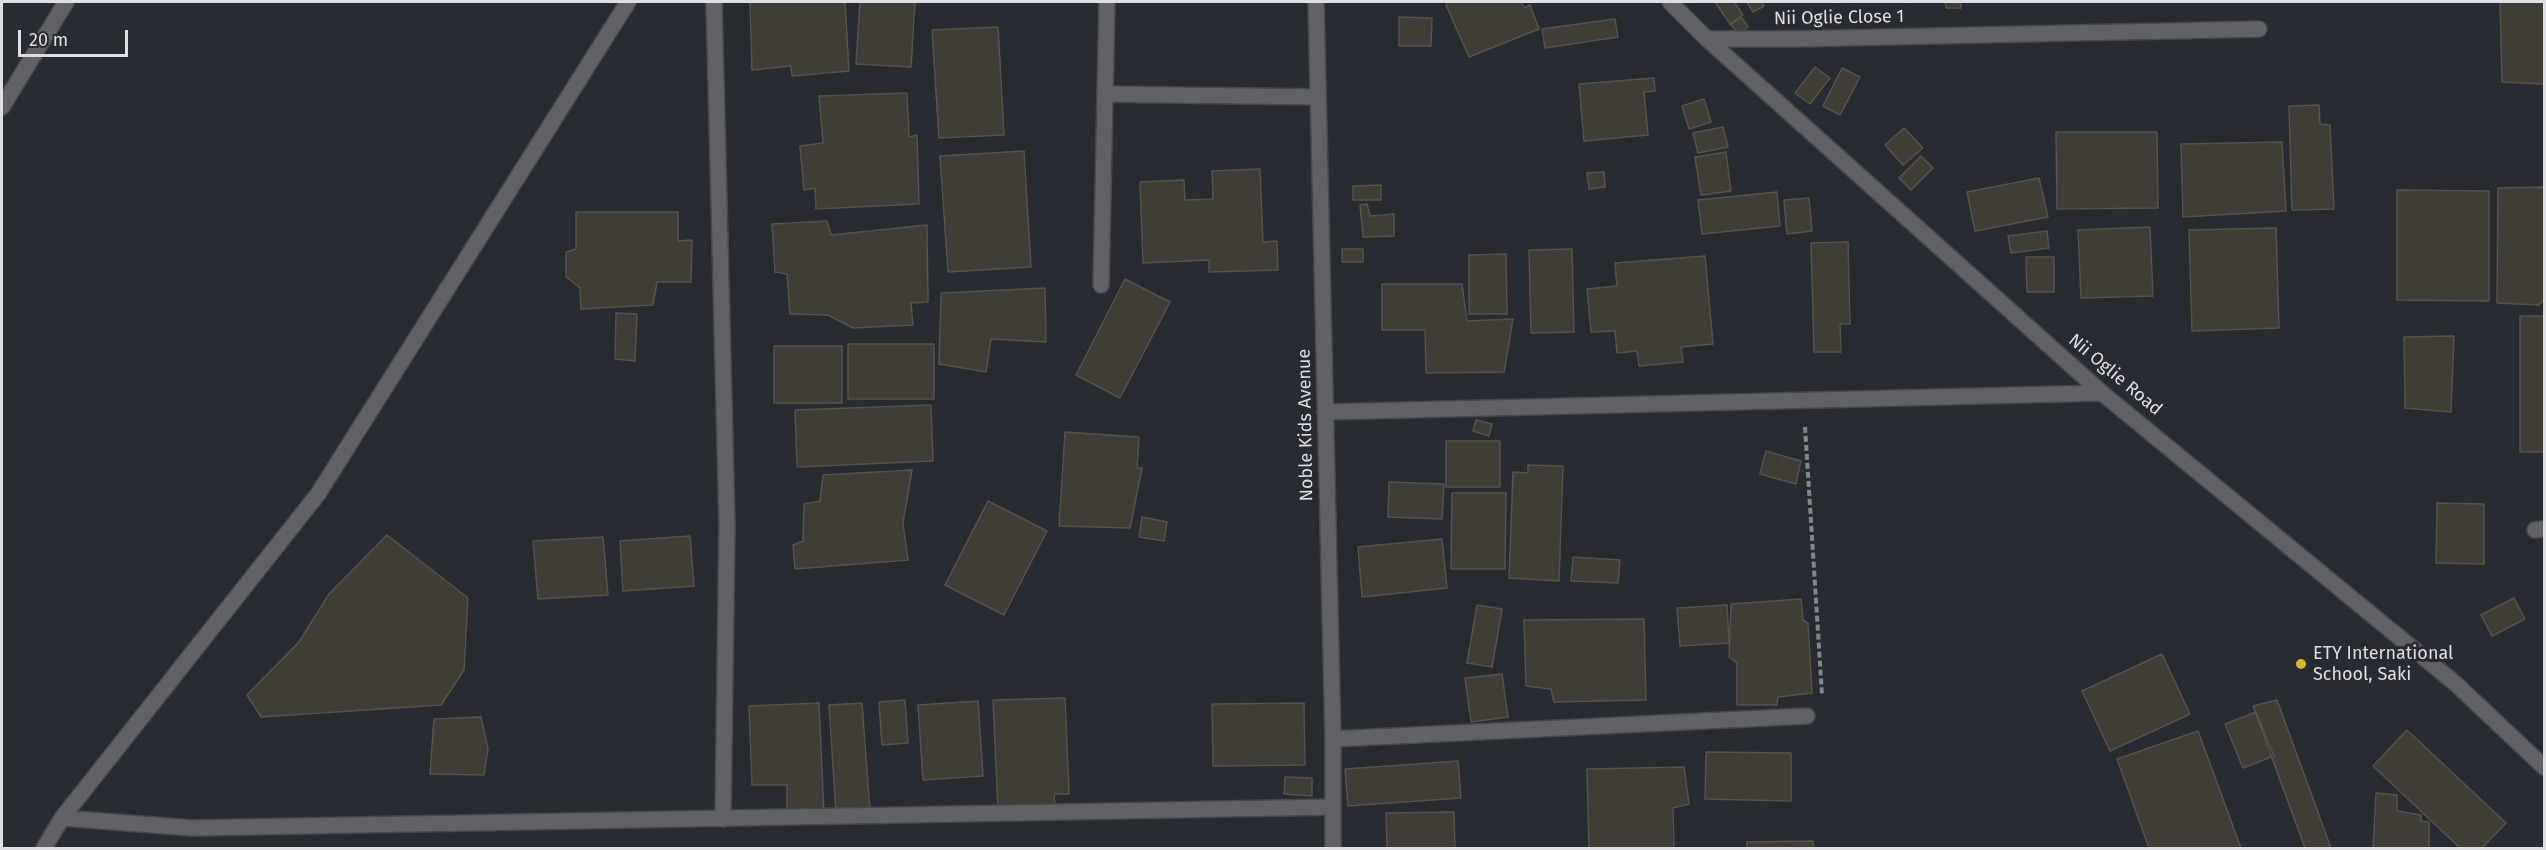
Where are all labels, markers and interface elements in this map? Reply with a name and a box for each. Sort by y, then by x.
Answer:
street label: Nii Oglie Close 1 [1774,6,1904,30]
scale bar [21,18,130,56]
text: 20 m [29,29,68,51]
street label: Nii Oglie Road [2064,330,2166,420]
street label: Noble Kids Avenue [1294,349,1318,501]
place label: ETY International School, Saki [2313,643,2453,686]
marker: ETY International School, Saki [2294,657,2308,671]

